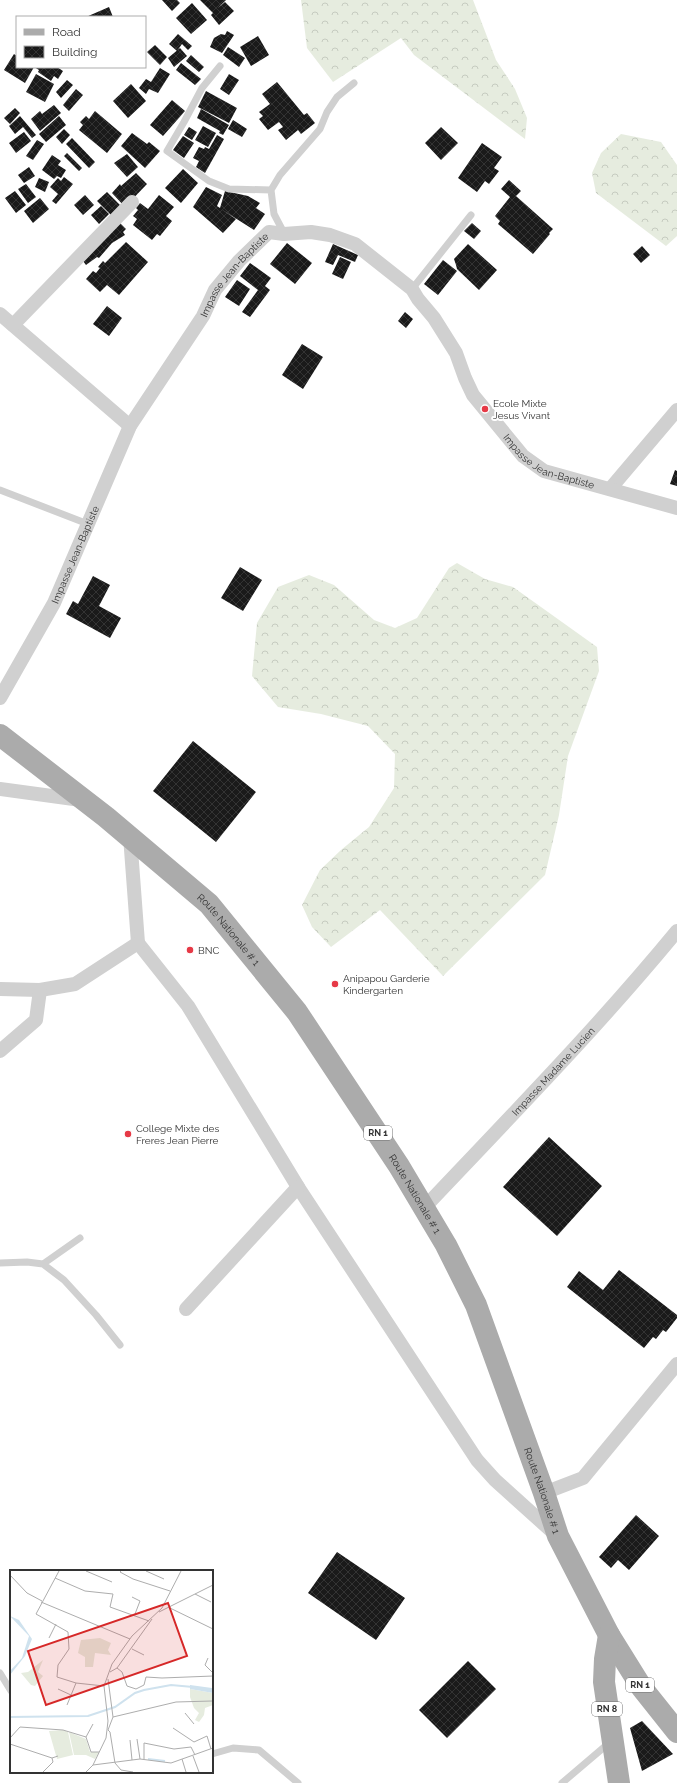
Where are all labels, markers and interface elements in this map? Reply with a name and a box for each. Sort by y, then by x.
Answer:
legend [16,16,146,68]
text: Road [52,25,81,39]
text: Building [52,45,98,59]
street label: Impasse Jean-Baptiste [198,230,270,319]
place label: Ecole Mixte Jesus Vivant [493,398,551,421]
marker: Ecole Mixte Jesus Vivant [480,404,490,414]
street label: Impasse Jean-Baptiste [502,432,596,490]
street label: Impasse Jean-Baptiste [49,504,101,605]
street label: Route Nationale # 1 [195,891,263,968]
marker: BNC [185,945,195,955]
place label: BNC [198,945,219,956]
place label: Anipapou Garderie Kindergarten [343,973,430,996]
marker: Anipapou Garderie Kindergarten [330,979,340,989]
street label: Impasse Madame Lucien [509,1025,597,1117]
place label: College Mixte des Freres Jean Pierre [136,1123,219,1146]
road number: RN 1 [364,1126,392,1140]
marker: College Mixte des Freres Jean Pierre [123,1129,133,1139]
street label: Route Nationale # 1 [387,1152,444,1236]
street label: Route Nationale # 1 [522,1446,563,1536]
inset map [10,1570,213,1773]
road number: RN 1 [626,1678,654,1692]
road number: RN 8 [592,1702,622,1716]

